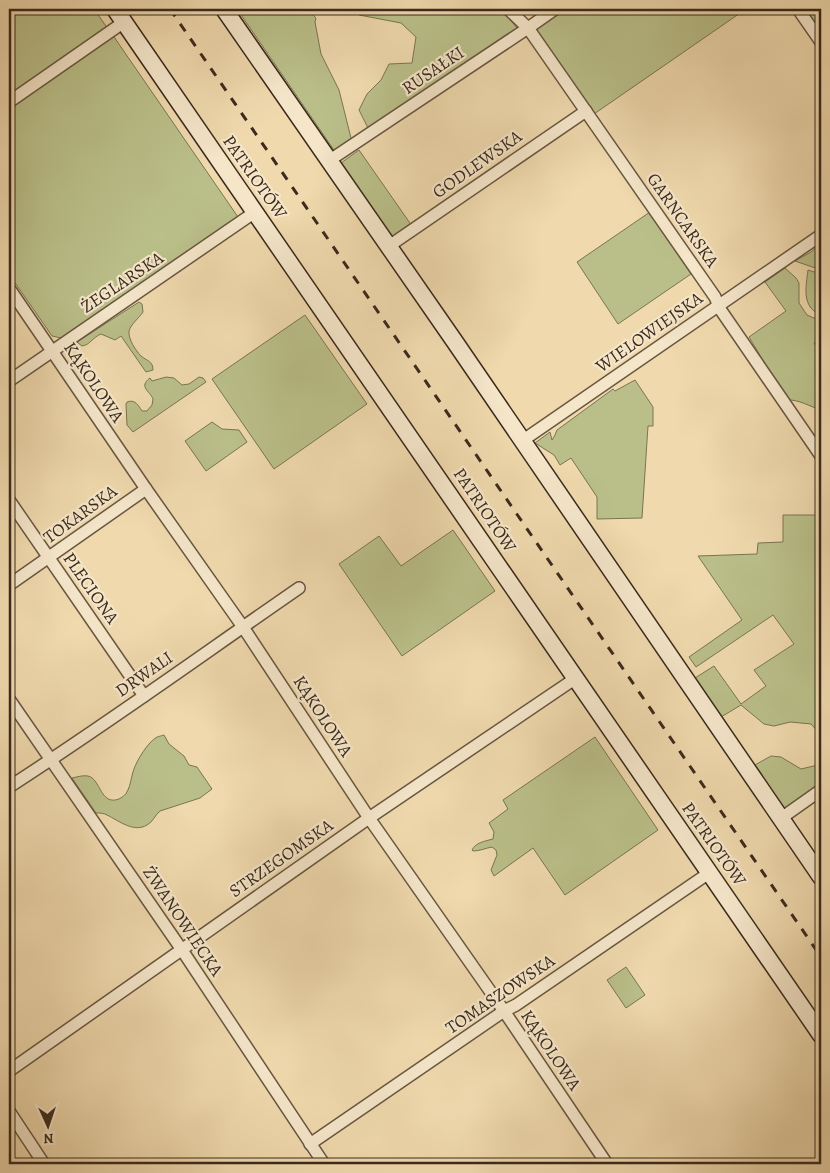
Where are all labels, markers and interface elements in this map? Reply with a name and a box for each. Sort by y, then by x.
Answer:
street label: RUSAŁKI [397,40,469,100]
street label: GODLEWSKA [427,124,527,204]
street label: PATRIOTÓW [217,130,293,224]
street label: GARNCARSKA [642,168,725,272]
street label: ŻEGLARSKA [76,245,168,318]
street label: WIELOWIEJSKA [590,286,708,378]
street label: KĄKOLOWA [58,337,130,427]
street label: PATRIOTÓW [448,463,522,557]
street label: TOKARSKA [38,479,122,549]
street label: PLECIONA [58,547,125,629]
street label: DRWALI [111,646,177,702]
street label: KĄKOLOWA [288,671,359,762]
street label: PATRIOTÓW [676,797,752,891]
street label: STRZEGOMSKA [224,813,338,903]
street label: ŻWANOWIECKA [137,861,229,981]
street label: TOMASZOWSKA [441,948,560,1039]
street label: KĄKOLOWA [515,1005,587,1095]
north arrow [22,1100,72,1150]
text: N [43,1129,54,1148]

